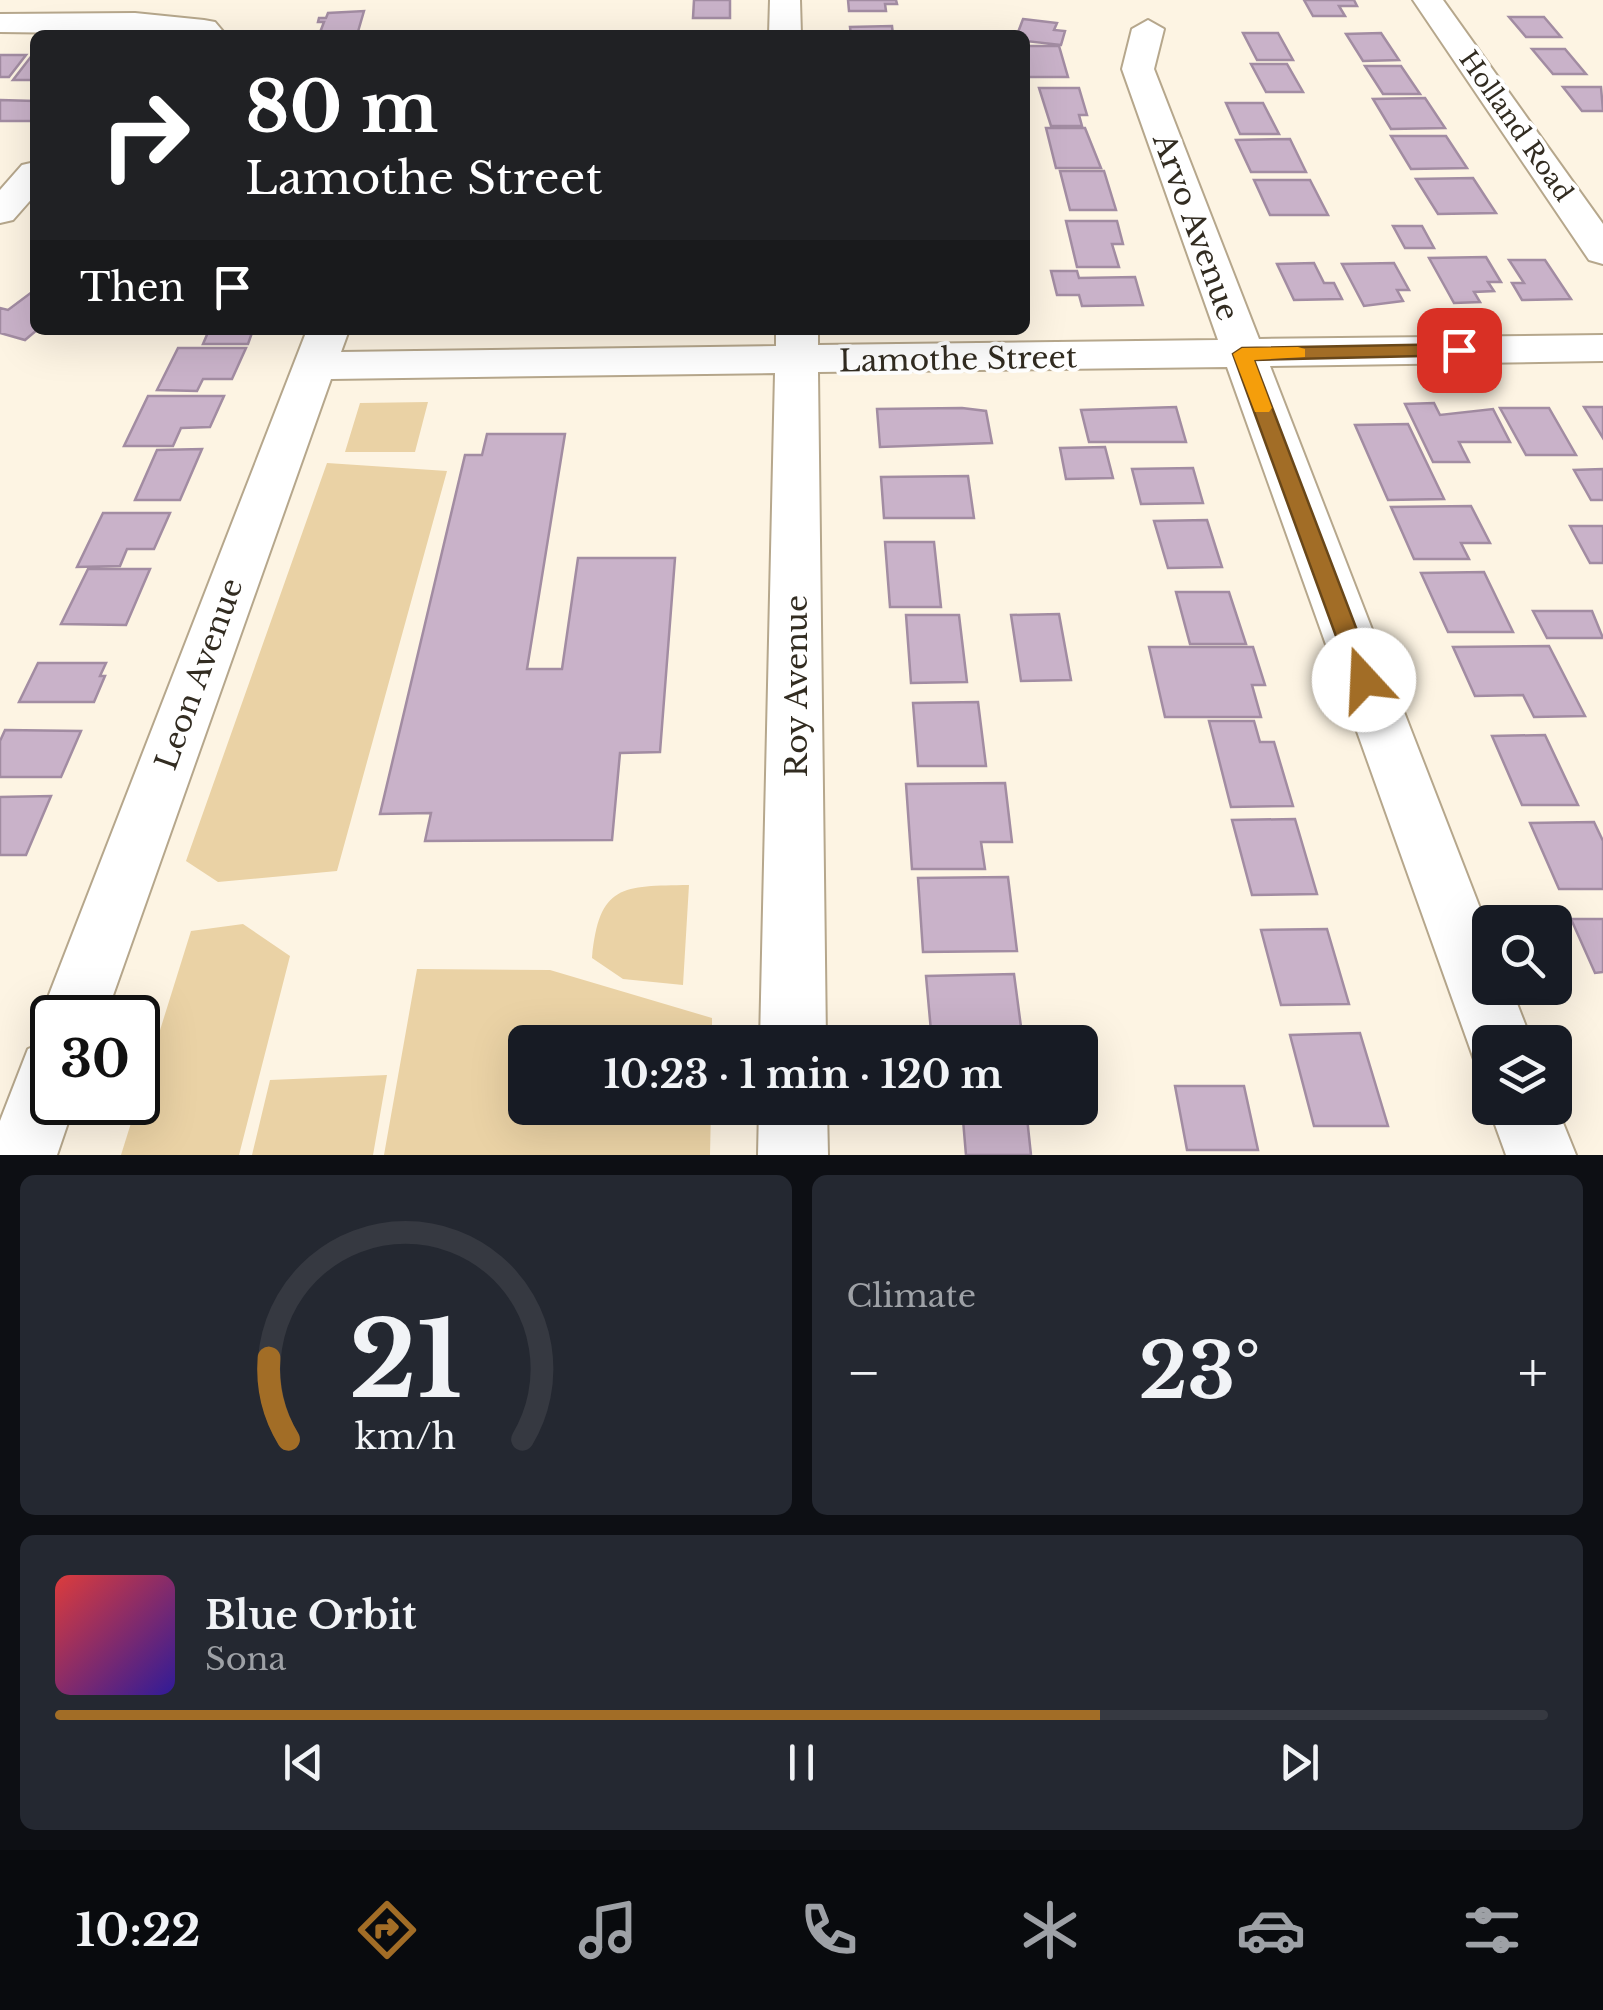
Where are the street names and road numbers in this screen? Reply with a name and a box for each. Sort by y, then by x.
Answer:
street label: Holland Road [1453,45,1579,207]
street label: Arvo Avenue [1145,127,1247,326]
street label: Lamothe Street [839,338,1078,380]
street label: Leon Avenue [147,573,251,775]
street label: Roy Avenue [778,595,815,777]

